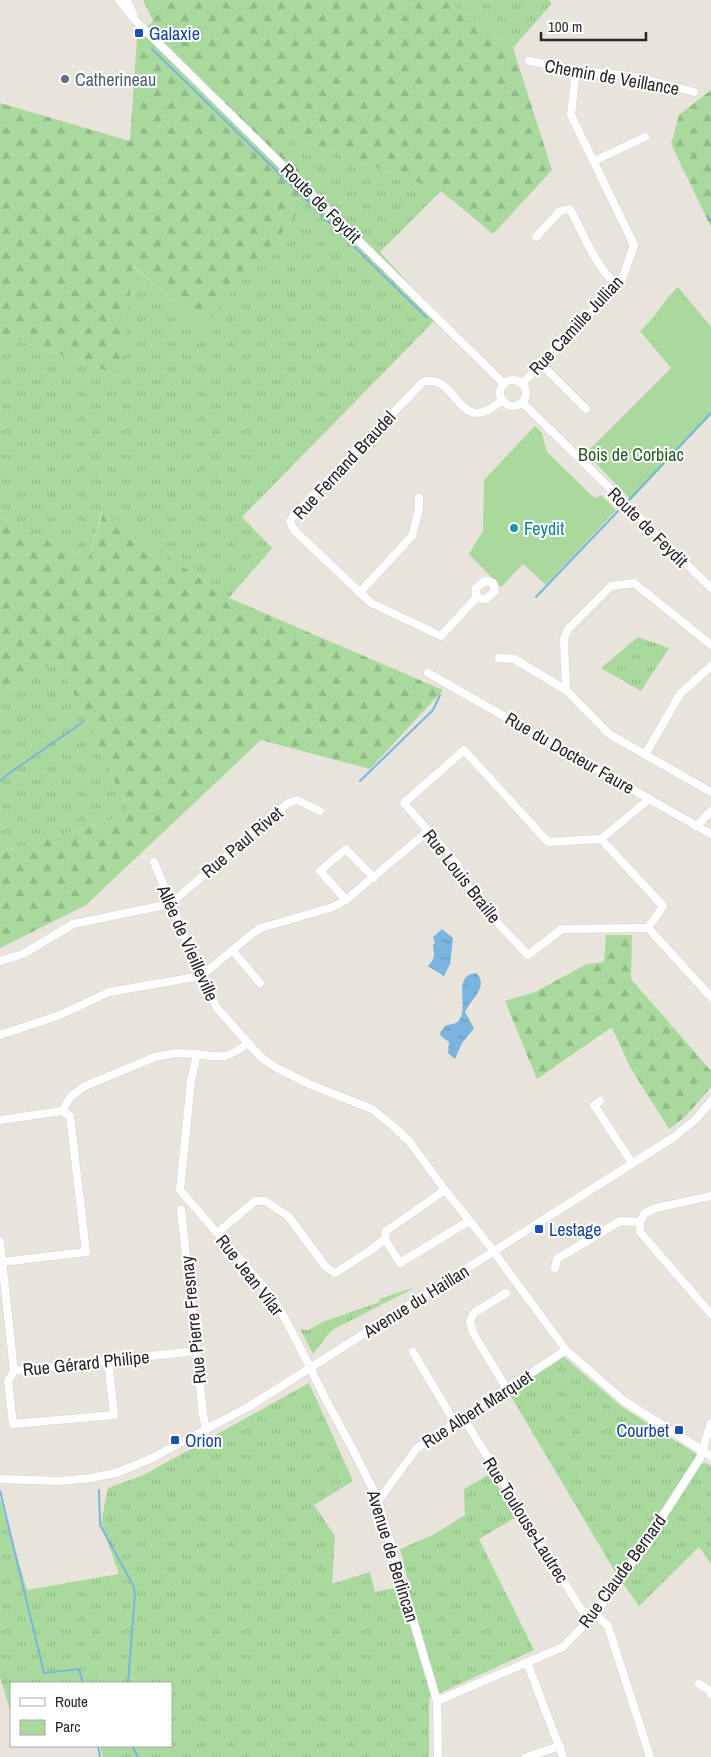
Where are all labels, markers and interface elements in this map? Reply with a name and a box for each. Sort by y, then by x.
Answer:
scale bar [541,10,646,42]
text: 100 m [548,16,582,37]
place label: Galaxie [149,21,200,46]
marker: Galaxie [133,27,145,39]
street label: Chemin de Veillance [543,53,681,101]
place label: Catherineau [75,67,156,92]
marker: Catherineau [59,73,71,85]
street label: Route de Feydit [275,157,367,249]
street label: Rue Camille Jullian [523,270,629,380]
street label: Rue Fernand Braudel [287,405,401,525]
park label: Bois de Corbiac [578,442,684,467]
street label: Route de Feydit [602,481,694,573]
place label: Feydit [524,516,564,541]
marker: Feydit [508,522,520,534]
street label: Rue du Docteur Faure [501,706,639,800]
street label: Rue Paul Rivet [196,801,288,883]
street label: Rue Louis Braille [417,824,507,928]
street label: Allée de Vieilleville [151,880,225,1005]
place label: Lestage [549,1217,602,1242]
marker: Lestage [533,1223,545,1235]
street label: Rue Jean Vilar [210,1229,290,1321]
street label: Rue Pierre Fresnay [174,1254,212,1385]
street label: Avenue du Haillan [357,1259,474,1344]
street label: Rue Gérard Philipe [21,1344,151,1382]
street label: Rue Albert Marquet [417,1364,537,1454]
place label: Courbet [616,1418,669,1443]
marker: Courbet [673,1424,685,1436]
place label: Orion [185,1428,222,1453]
marker: Orion [169,1434,181,1446]
street label: Rue Toulouse-Lautrec [477,1452,575,1588]
street label: Avenue de Berlincan [361,1486,425,1625]
street label: Rue Claude Bernard [572,1509,672,1633]
legend [10,1682,172,1747]
text: Route [55,1691,88,1712]
text: Parc [55,1716,80,1737]

